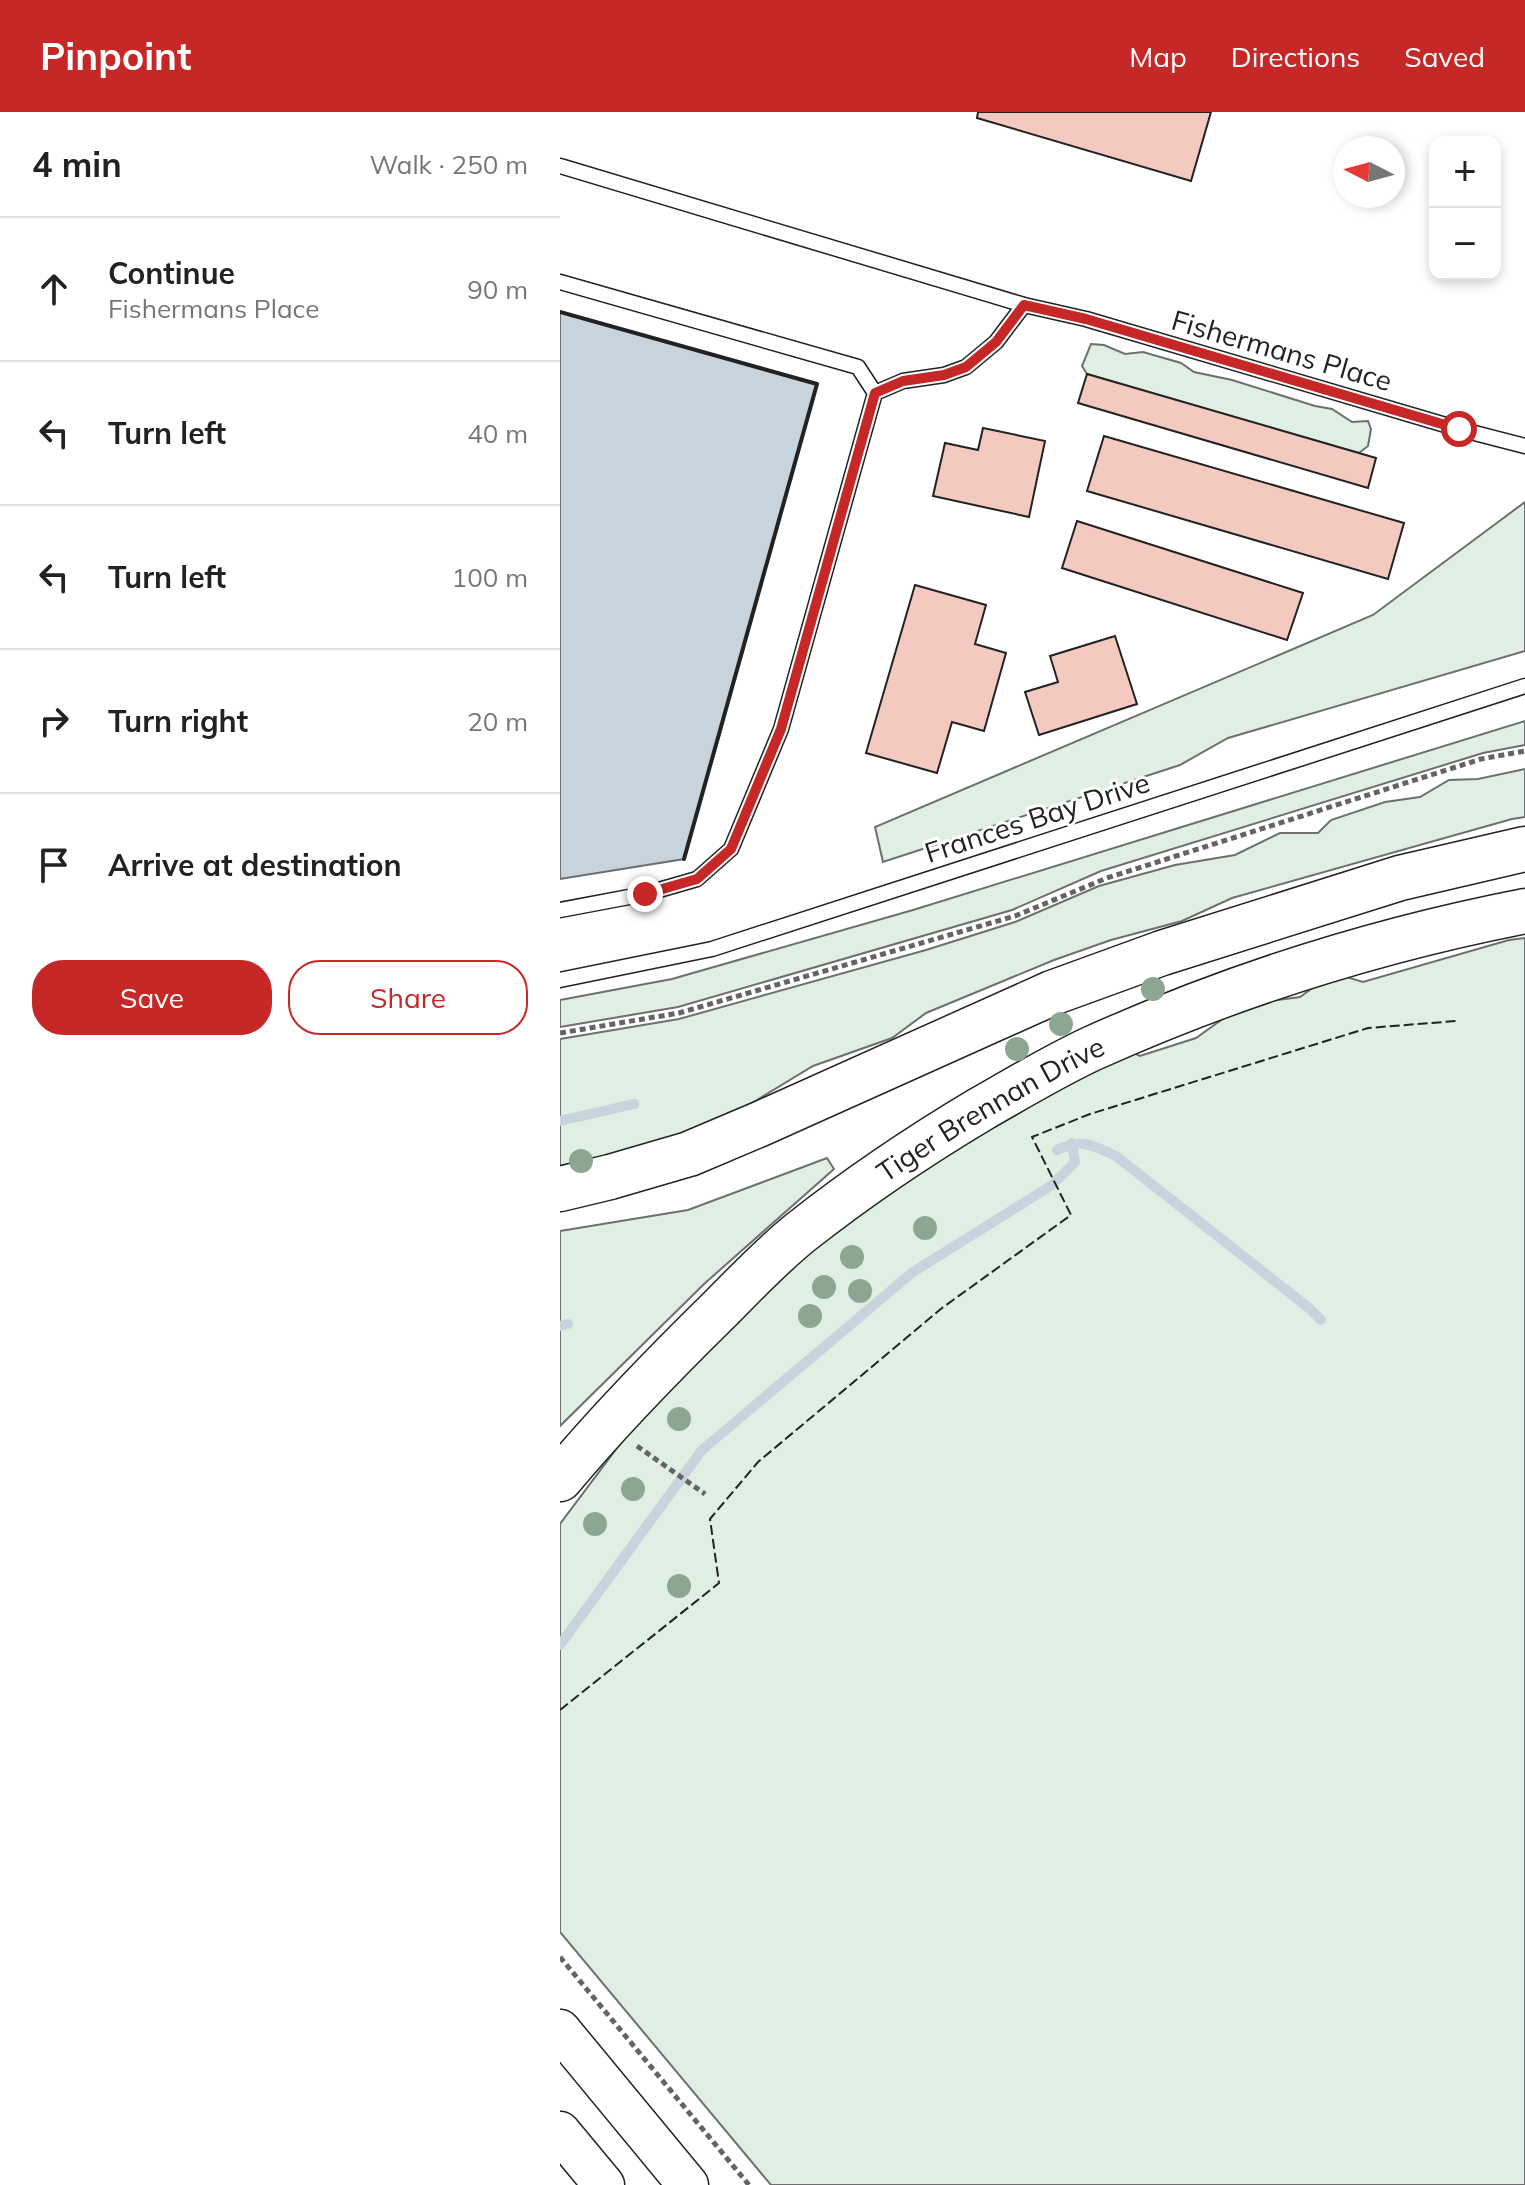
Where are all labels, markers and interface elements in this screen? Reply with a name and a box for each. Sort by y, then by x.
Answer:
text: Pinpoint [40,32,191,80]
text: Map [1129,39,1187,74]
text: Directions [1231,39,1360,74]
text: Saved [1404,39,1485,74]
north arrow [1333,136,1405,208]
map controls [1429,136,1501,280]
button: + [1429,136,1501,208]
text: 4 min [32,143,122,186]
text: Walk · 250 m [369,148,528,181]
button: − [1429,208,1501,280]
text: Continue [108,254,235,292]
icon: ahead [32,267,76,311]
text: 90 m [467,273,528,306]
text: Fishermans Place [108,292,319,325]
street label: Fishermans Place [1168,302,1396,398]
icon: left [32,411,76,455]
route start [1441,411,1477,447]
text: Turn left [108,414,226,452]
text: 40 m [467,417,528,450]
icon: left [32,555,76,599]
text: Turn left [108,558,226,596]
text: 100 m [452,561,528,594]
icon: right [32,699,76,743]
text: Turn right [108,702,248,740]
text: 20 m [467,705,528,738]
street label: Frances Bay Drive [920,764,1154,870]
icon: arrive [32,843,76,887]
text: Arrive at destination [108,846,402,884]
route end [627,876,663,912]
button: Save [32,960,272,1035]
button: Share [288,960,528,1035]
street label: Tiger Brennan Drive [869,1028,1109,1189]

